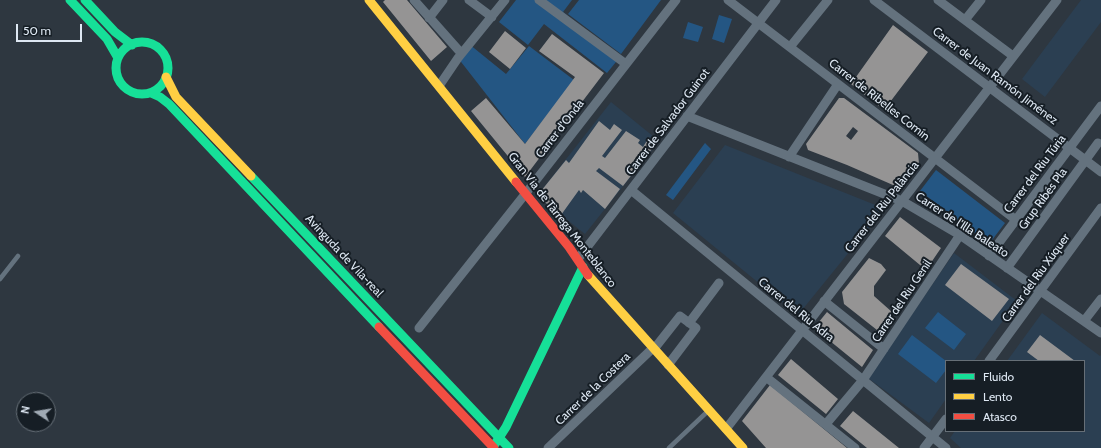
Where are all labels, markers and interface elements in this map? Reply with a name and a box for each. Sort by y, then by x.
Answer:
scale bar [18,16,84,42]
text: 50 m [23,23,51,38]
street label: Carrer de Juan Ramón Jiménez [929,24,1061,128]
street label: Carrer de Ribelles Comín [826,56,932,144]
street label: Carrer de Salvador Guinot [623,66,713,178]
street label: Carrer d'Onda [533,97,587,161]
street label: Carrer del Riu Túria [1001,132,1069,216]
street label: Gran Via de Tàrrega Monteblanco [505,150,619,290]
street label: Carrer del Riu Palància [842,159,922,255]
street label: Grup Ribés Pla [1016,165,1070,233]
street label: Carrer de l'Illa Baleato [913,189,1011,261]
street label: Avinguda de Vila-real [302,212,386,300]
street label: Carrer del Riu Xúquer [999,231,1073,325]
street label: Carrer del Riu Genil [869,257,935,345]
street label: Carrer del Riu Adra [755,275,837,345]
street label: Carrer de la Costera [553,350,633,428]
legend [945,360,1085,432]
text: Fluido [983,369,1014,384]
text: Lento [983,389,1012,404]
north arrow [16,392,56,432]
text: N [18,404,33,415]
text: Atasco [983,409,1017,424]

